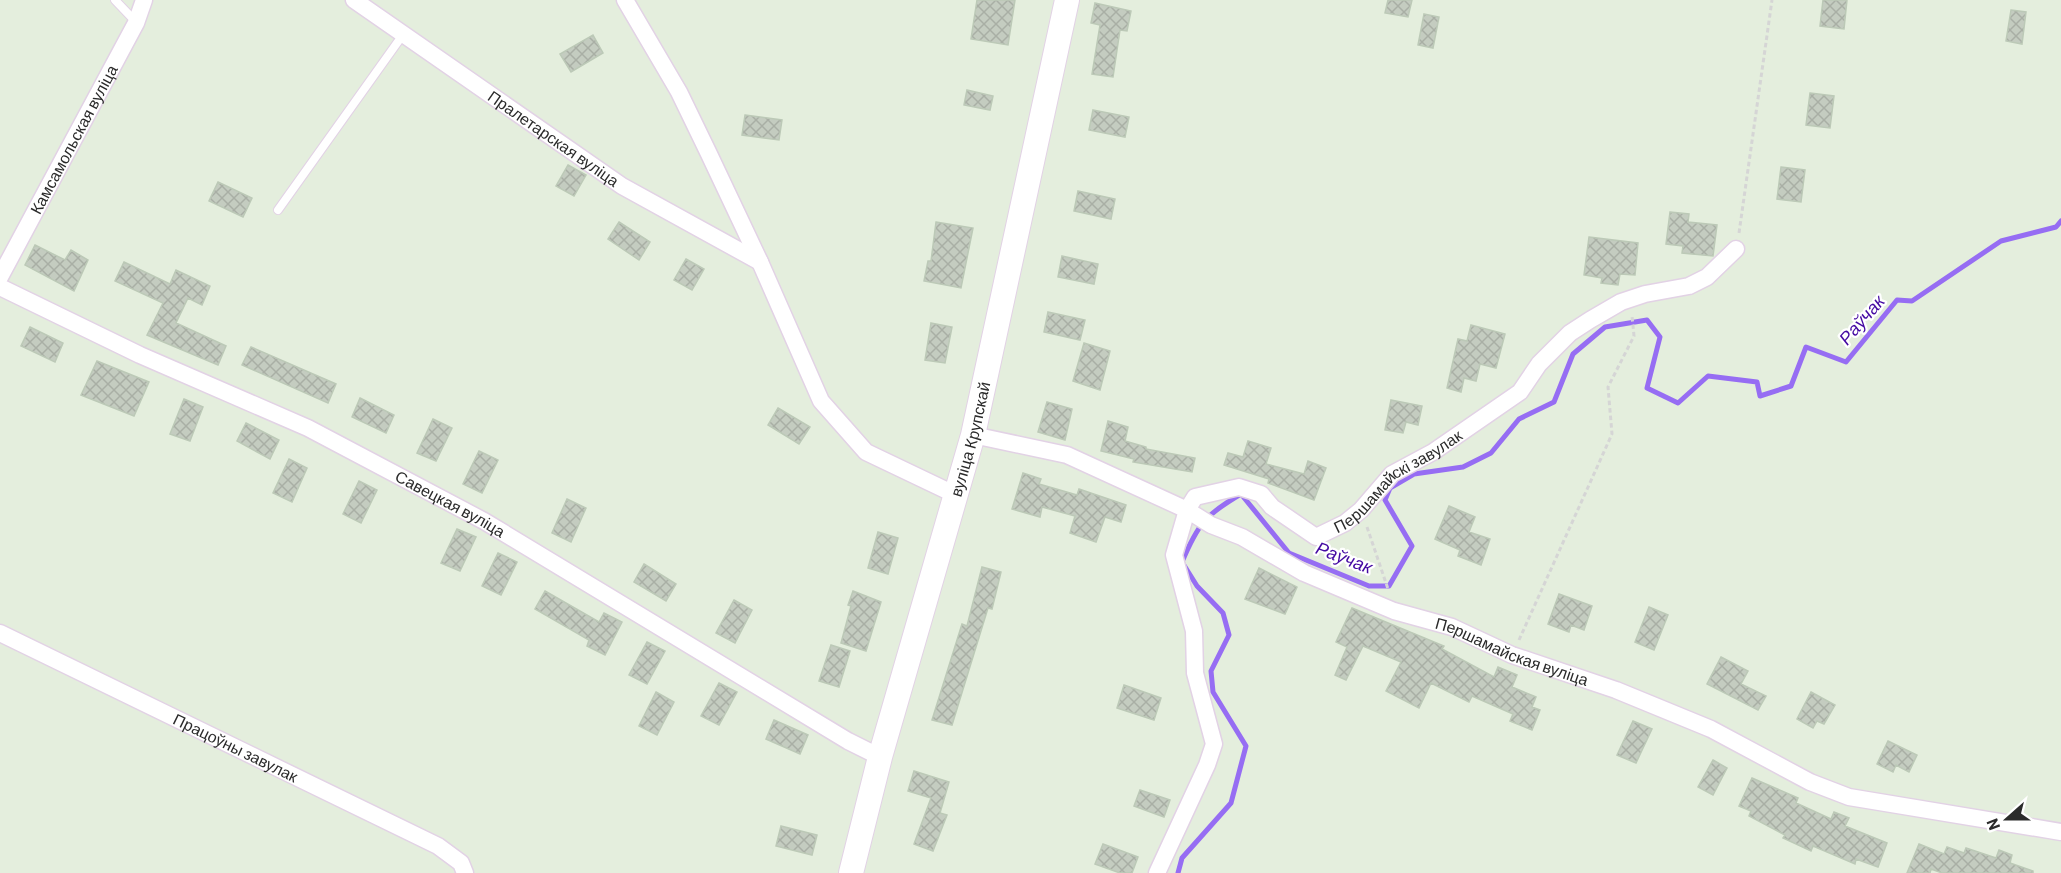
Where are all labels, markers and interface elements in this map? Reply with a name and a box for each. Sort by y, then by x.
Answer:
street label: Камсамольская вуліца [26,61,121,217]
street label: Пралетарская вуліца [485,86,623,190]
water label: Раўчак [1834,289,1890,349]
street label: вуліца Крупскай [946,380,993,499]
street label: Першамайскі завулак [1330,425,1466,536]
street label: Савецкая вуліца [392,466,509,541]
water label: Раўчак [1313,536,1377,578]
street label: Першамайская вуліца [1434,613,1591,689]
street label: Працоўны завулак [171,709,302,786]
north arrow [1977,789,2037,849]
text: N [1982,816,2003,833]

